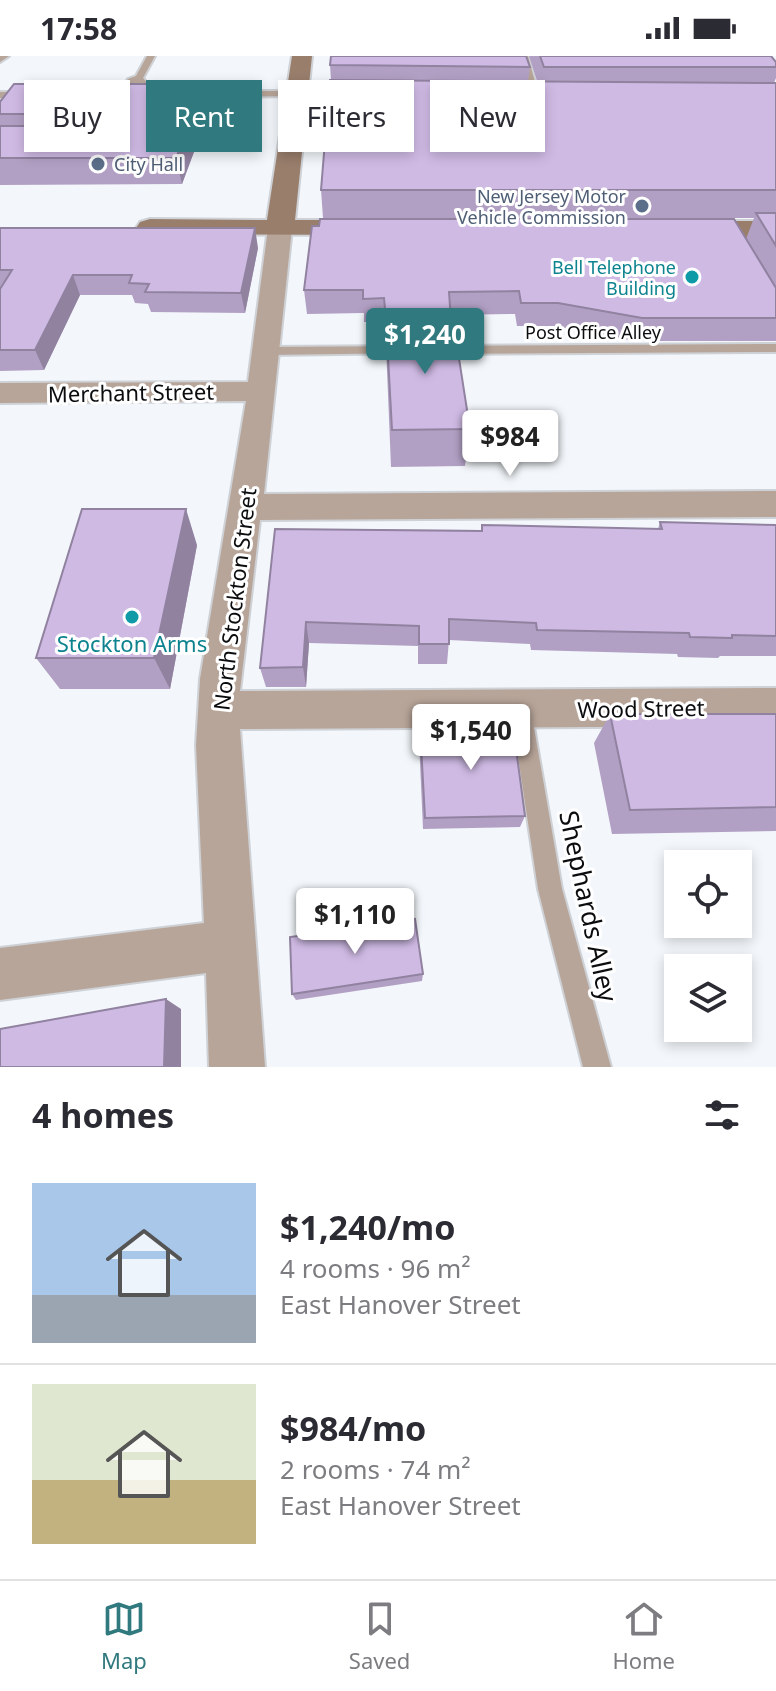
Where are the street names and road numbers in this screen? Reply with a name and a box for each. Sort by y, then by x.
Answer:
street label: Post Office Alley [525,320,662,344]
street label: Merchant Street [48,376,214,408]
street label: North Stockton Street [205,486,263,712]
street label: Wood Street [577,692,705,724]
street label: Shephards Alley [551,807,627,1006]

